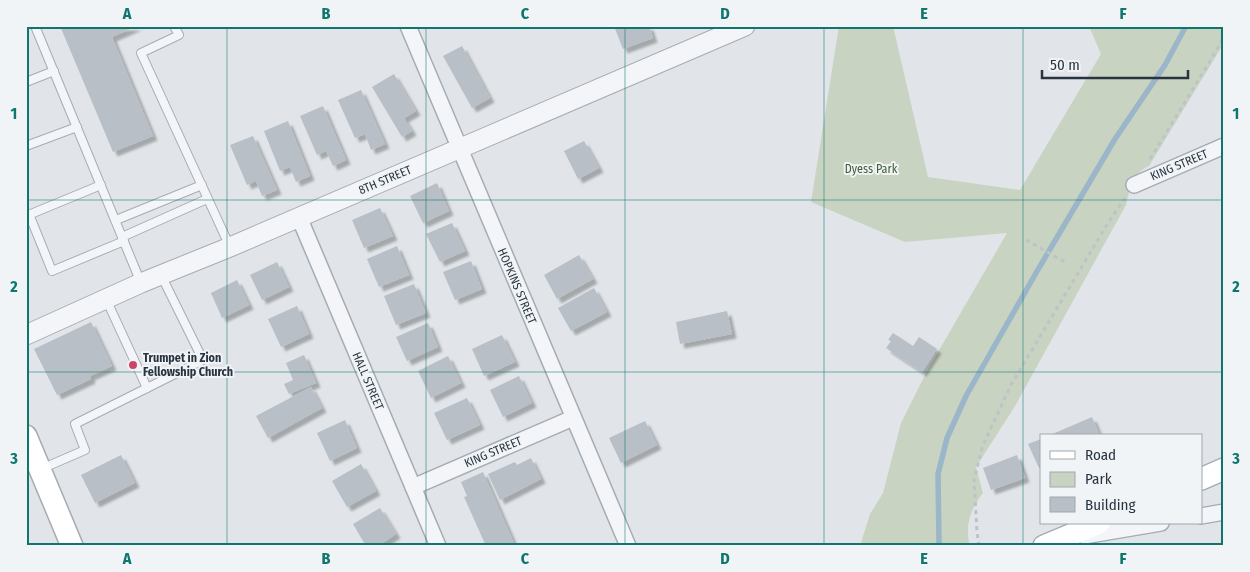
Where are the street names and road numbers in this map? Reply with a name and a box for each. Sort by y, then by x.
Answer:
street label: KING STREET [1148,146,1210,183]
street label: 8TH STREET [356,162,414,197]
street label: HOPKINS STREET [495,246,539,327]
street label: HALL STREET [350,350,387,413]
street label: KING STREET [462,433,524,470]

